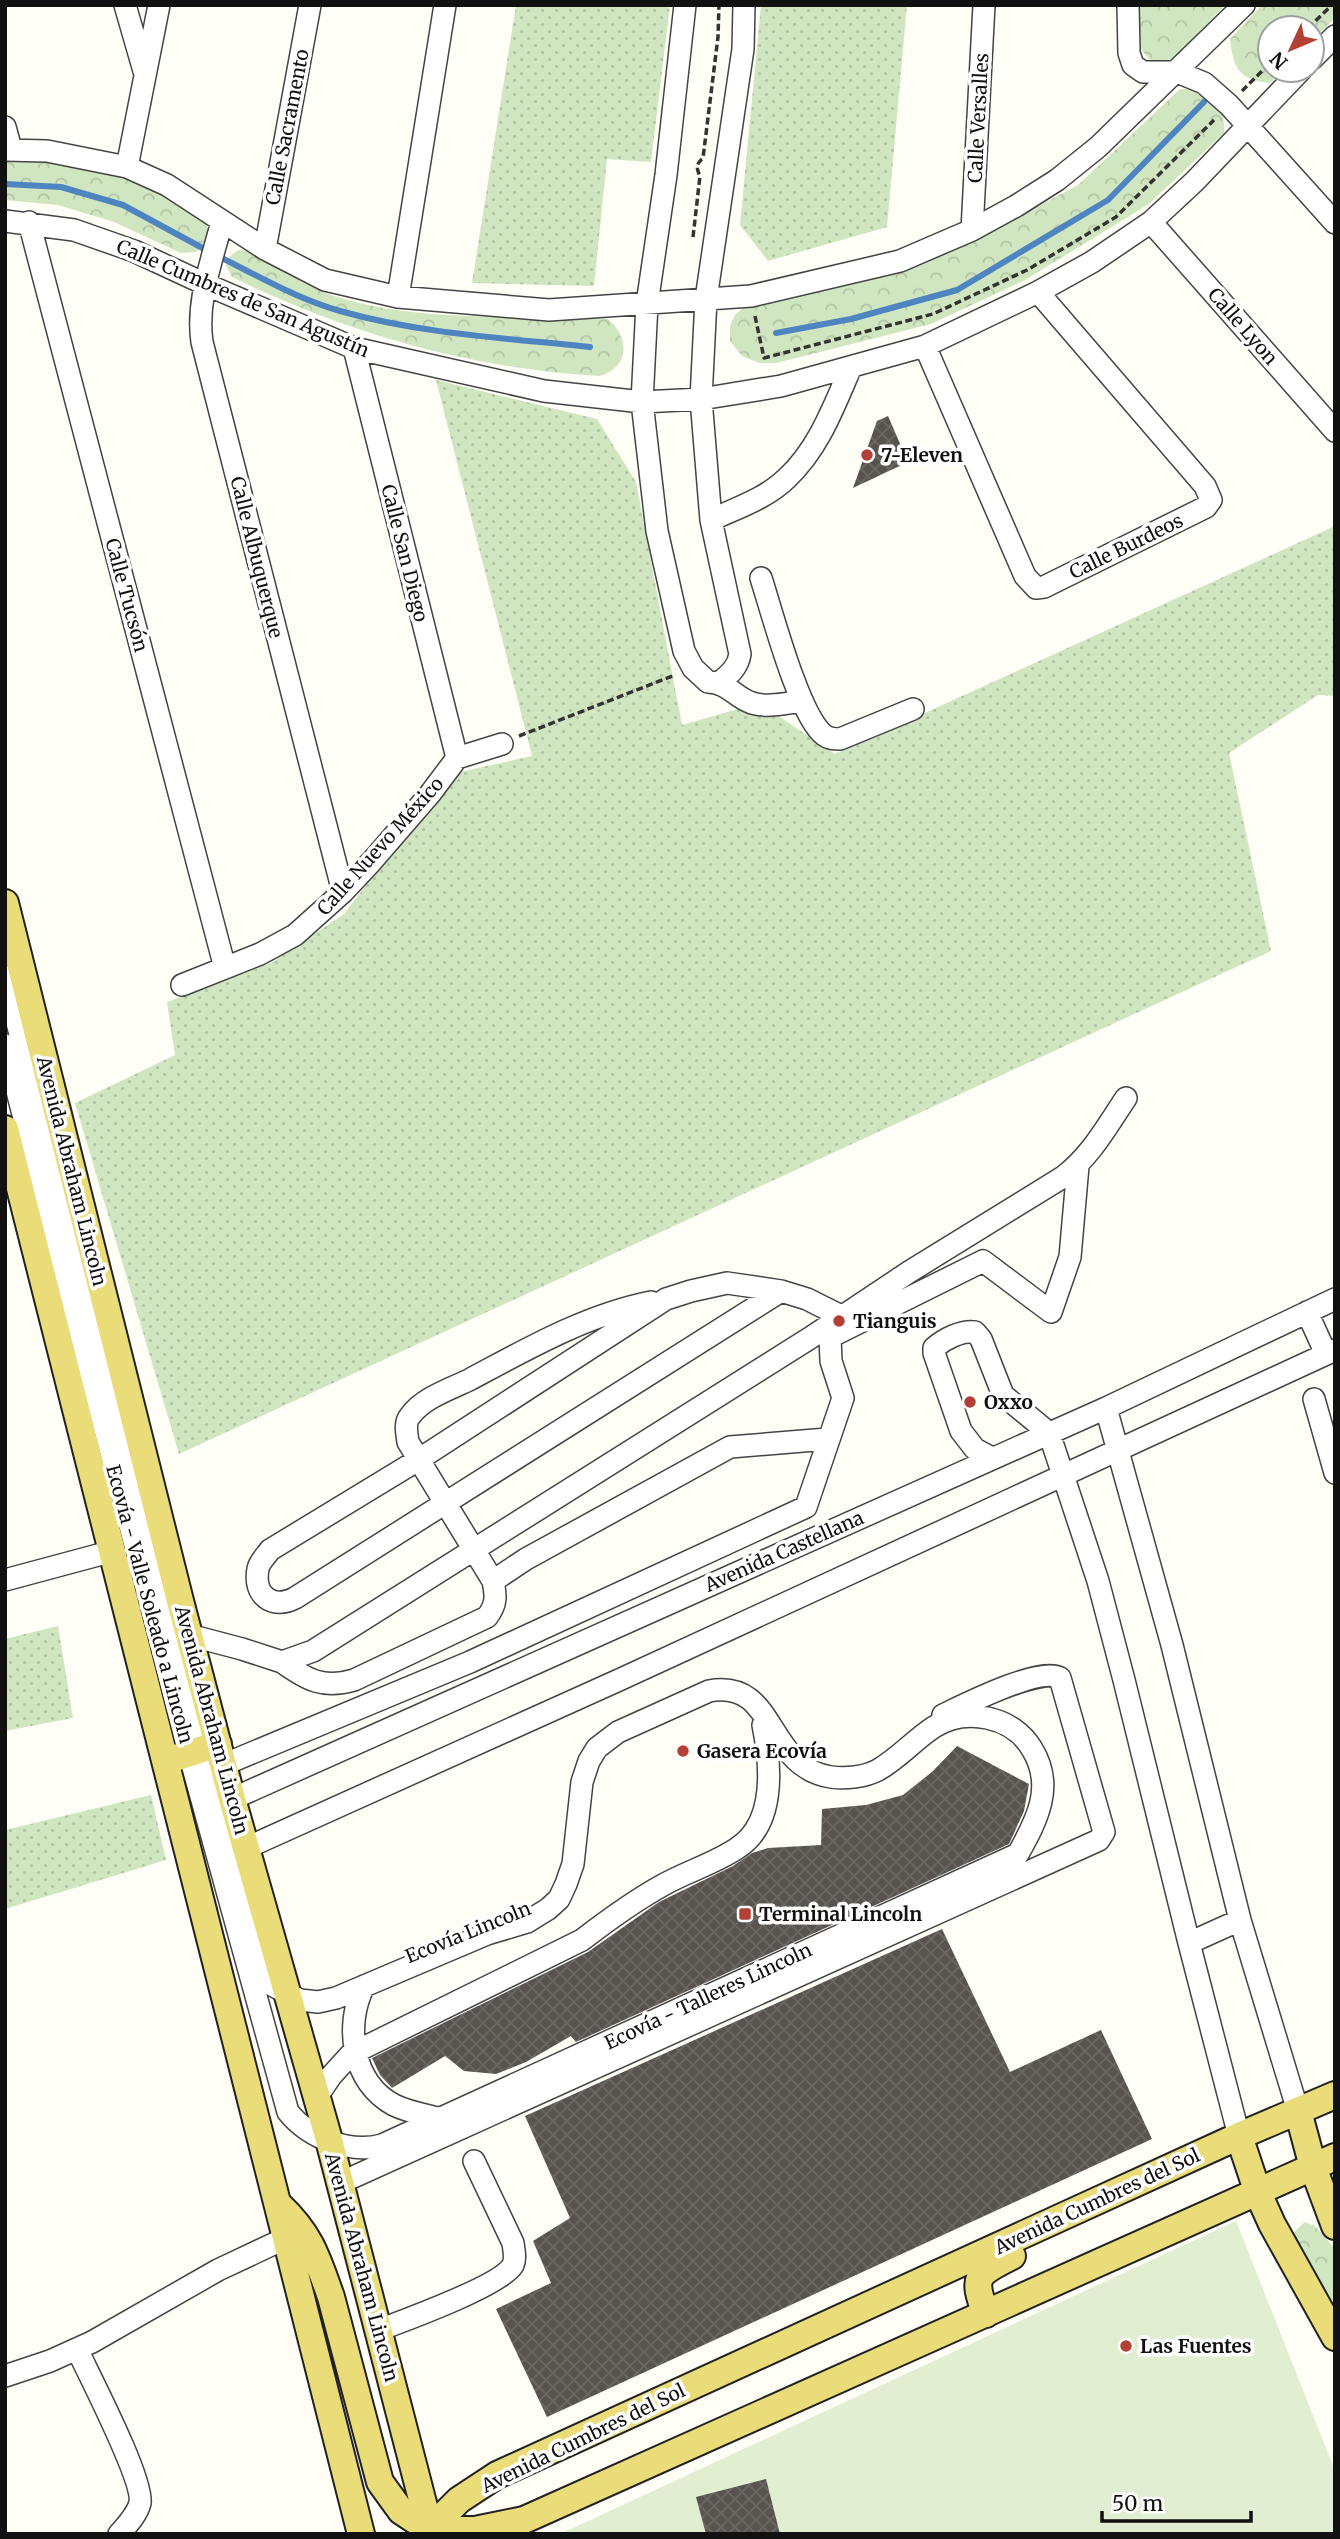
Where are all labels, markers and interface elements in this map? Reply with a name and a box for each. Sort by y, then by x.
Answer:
north arrow [1256,14,1326,84]
street label: Calle Sacramento [260,47,314,207]
text: N [1265,47,1293,75]
street label: Calle Versalles [963,52,993,184]
street label: Calle Cumbres de San Agustín [113,234,373,362]
street label: Calle Lyon [1203,283,1283,370]
place label: 7-Eleven [881,443,963,467]
marker: 7-Eleven [859,447,875,463]
street label: Calle Albuquerque [225,474,289,640]
street label: Calle San Diego [376,482,434,624]
street label: Calle Burdeos [1065,508,1187,584]
street label: Calle Tucsón [100,536,154,655]
street label: Calle Nuevo México [312,772,448,920]
street label: Avenida Abraham Lincoln [32,1053,112,1289]
place label: Tianguis [853,1309,937,1333]
marker: Tianguis [831,1313,847,1329]
place label: Oxxo [984,1390,1033,1414]
marker: Oxxo [962,1394,978,1410]
street label: Ecovía - Valle Soleado a Lincoln [101,1462,199,1746]
street label: Avenida Castellana [700,1505,867,1597]
street label: Avenida Abraham Lincoln [170,1602,254,1838]
place label: Gasera Ecovía [697,1739,827,1763]
marker: Gasera Ecovía [675,1743,691,1759]
street label: Ecovía Lincoln [402,1896,535,1968]
place label: Terminal Lincoln [759,1902,922,1926]
marker: Terminal Lincoln [737,1906,753,1922]
street label: Ecovía - Talleres Lincoln [601,1937,816,2055]
street label: Avenida Cumbres del Sol [990,2143,1204,2260]
street label: Avenida Abraham Lincoln [320,2149,404,2385]
place label: Las Fuentes [1140,2334,1252,2358]
marker: Las Fuentes [1118,2338,1134,2354]
street label: Avenida Cumbres del Sol [476,2378,689,2498]
scale bar [1102,2480,1251,2524]
text: 50 m [1112,2490,1163,2517]

